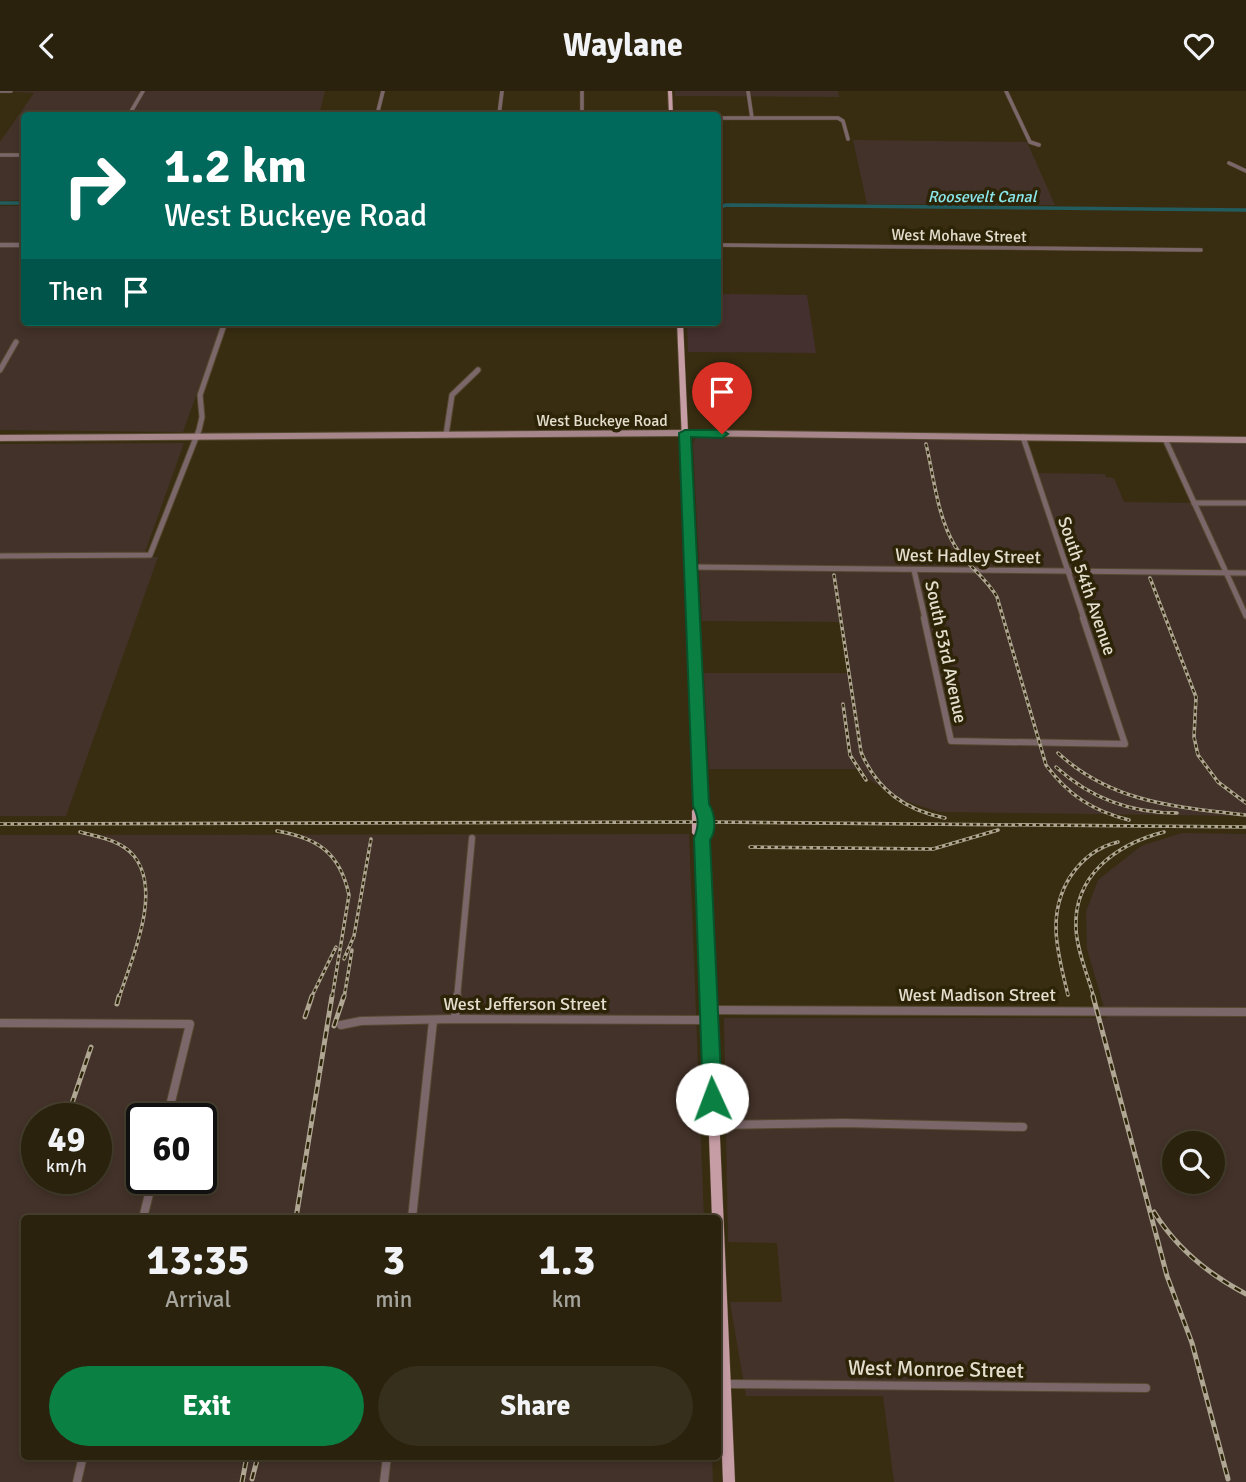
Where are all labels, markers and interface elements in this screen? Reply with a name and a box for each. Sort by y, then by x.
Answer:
text: Waylane [563,26,683,65]
icon: back [28,27,66,65]
icon: heart [1180,27,1218,65]
text: 1.2 km [164,136,307,196]
icon: right [49,140,140,231]
water label: Roosevelt Canal [928,187,1038,207]
text: West Buckeye Road [164,196,427,235]
street label: West Mohave Street [891,225,1027,247]
icon: arrive [117,273,155,311]
text: Then [49,276,103,308]
pin [692,362,752,434]
icon: arrive [703,373,741,411]
street label: West Buckeye Road [536,411,668,431]
street label: South 54th Avenue [1053,514,1121,658]
street label: West Hadley Street [895,544,1041,568]
street label: South 53rd Avenue [920,579,972,725]
street label: West Madison Street [898,984,1056,1006]
street label: West Jefferson Street [443,993,607,1015]
position arrow [675,1062,749,1136]
speed limit sign: 60 [126,1103,217,1194]
text: 49 [48,1118,85,1161]
map controls [1162,1131,1225,1194]
button: search [1162,1131,1225,1194]
text: km/h [46,1155,87,1177]
text: 13:35 [147,1235,250,1286]
text: 3 [383,1235,405,1286]
text: 1.3 [538,1235,595,1286]
text: Arrival [165,1285,231,1314]
text: min [375,1285,412,1314]
text: km [552,1285,582,1314]
street label: West Monroe Street [848,1354,1024,1384]
button: Exit [49,1366,364,1446]
button: Share [378,1366,693,1446]

